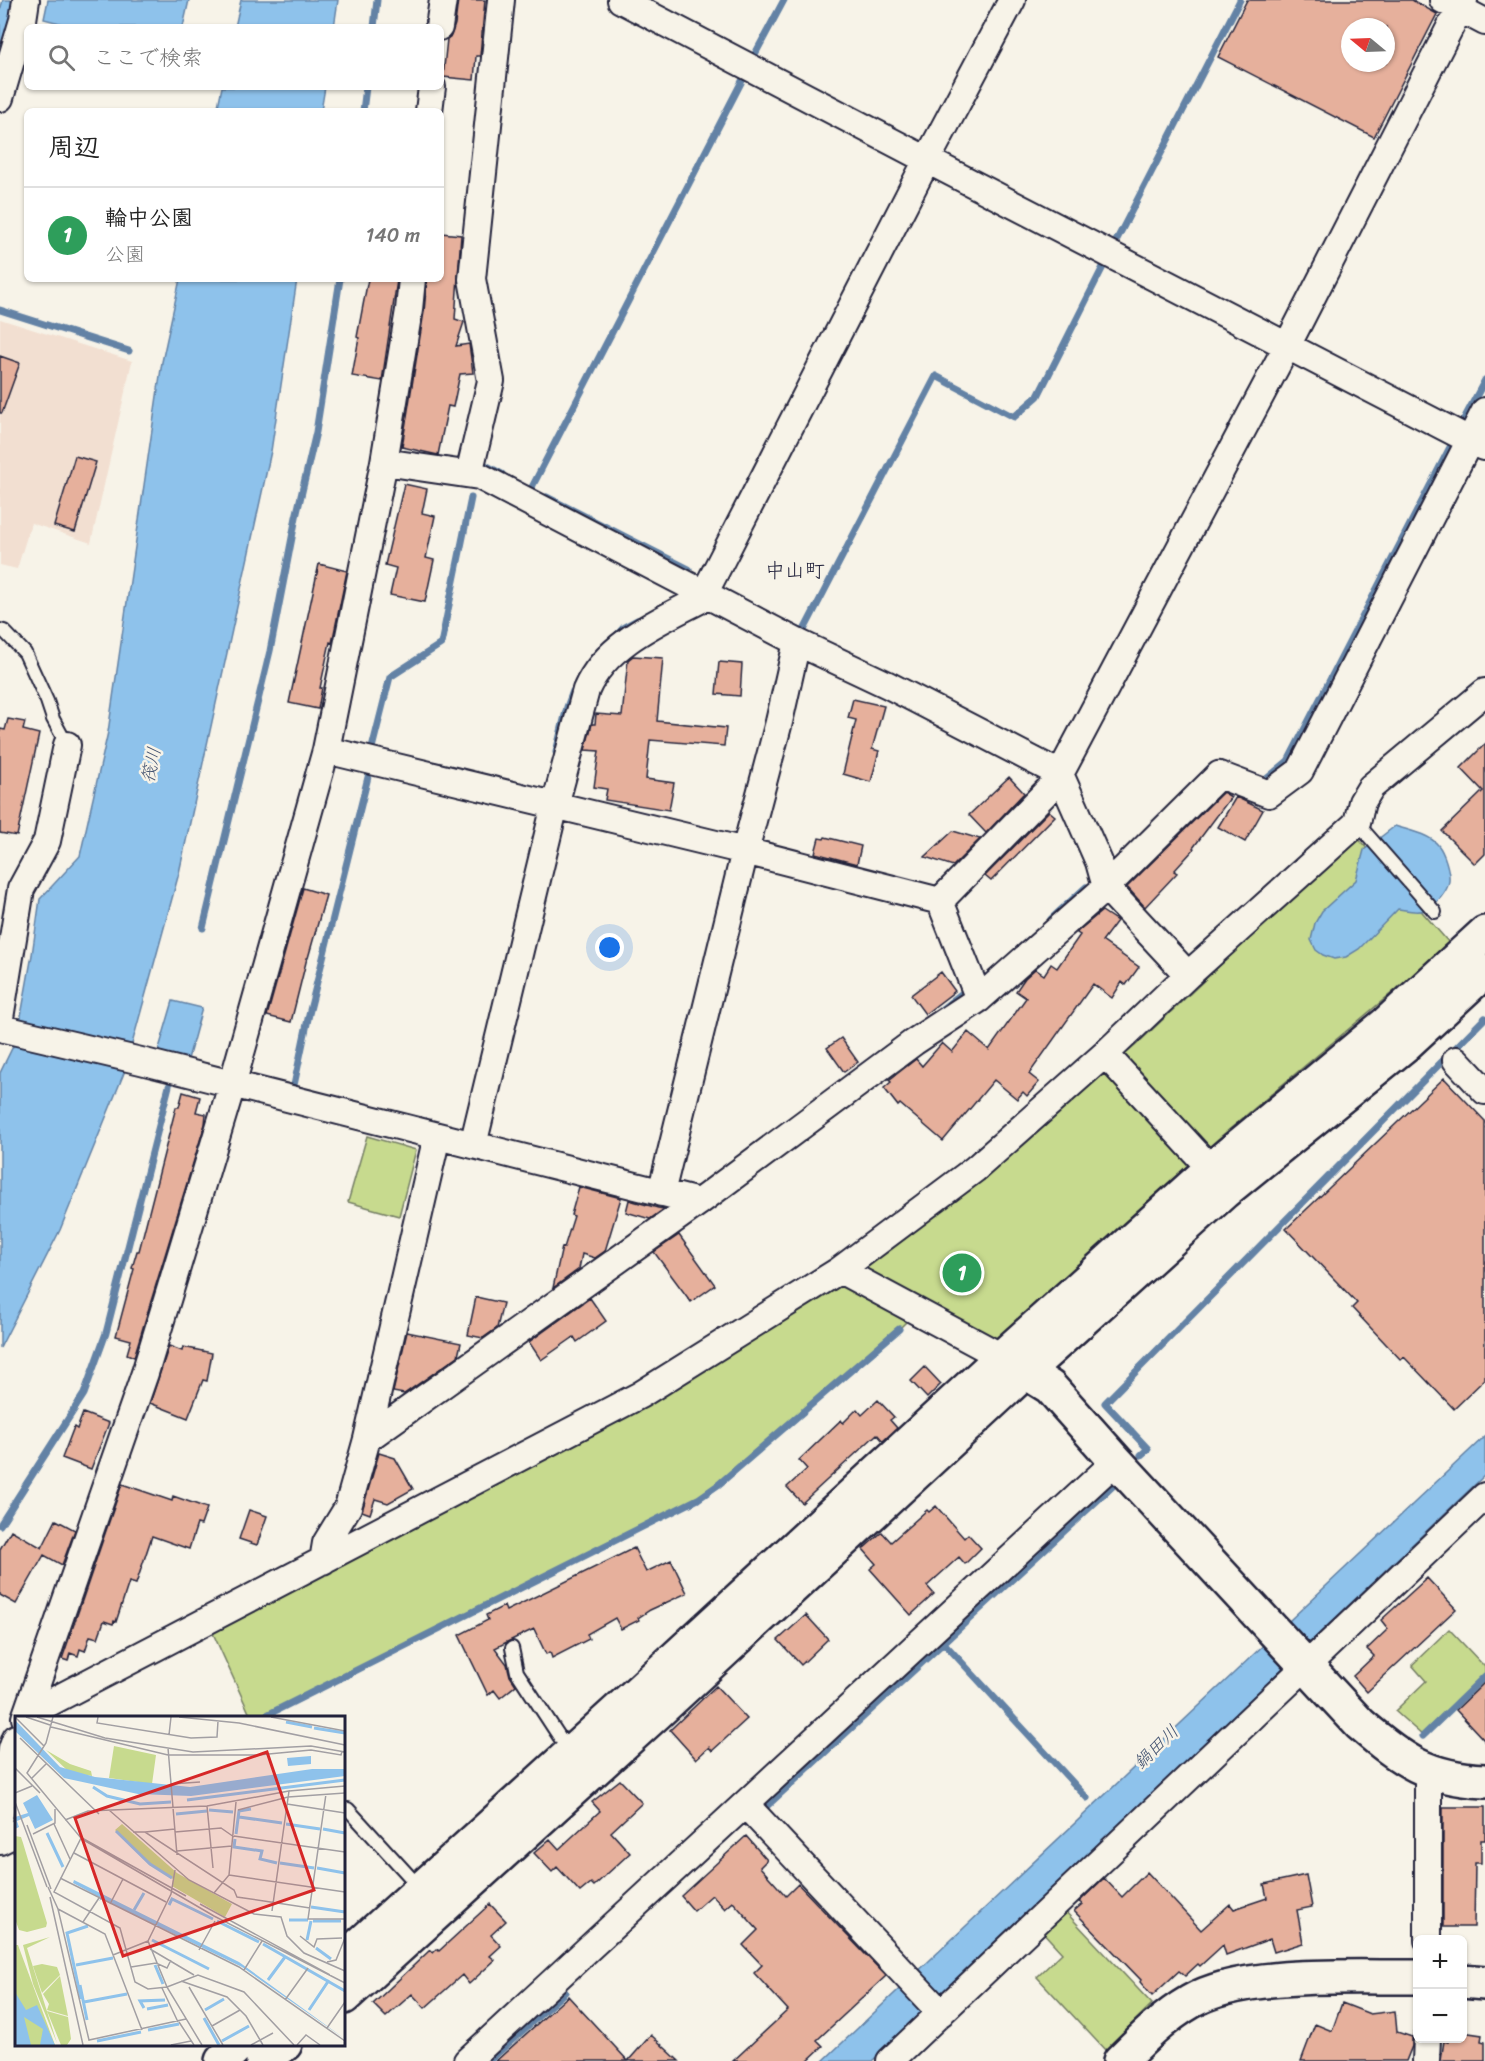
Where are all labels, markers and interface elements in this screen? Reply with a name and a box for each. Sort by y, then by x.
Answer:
north arrow [1341,18,1395,72]
search box [24,24,444,90]
text: ここで検索 [93,38,203,77]
icon: search [45,41,78,74]
text: 周辺 [48,124,100,170]
text: 輪中公園 [105,198,193,237]
text: 1 [63,218,72,253]
text: 140 m [366,218,420,253]
text: 公園 [105,237,145,272]
district label: 中山町 [765,553,825,588]
water label: 筏川 [132,744,170,786]
your location [595,933,624,962]
pin: 1 [942,1250,982,1296]
inset map [15,1716,345,2046]
water label: 鍋田川 [1125,1717,1187,1777]
map controls [1413,1935,1467,2043]
button: + [1413,1935,1467,1989]
button: − [1413,1989,1467,2043]

